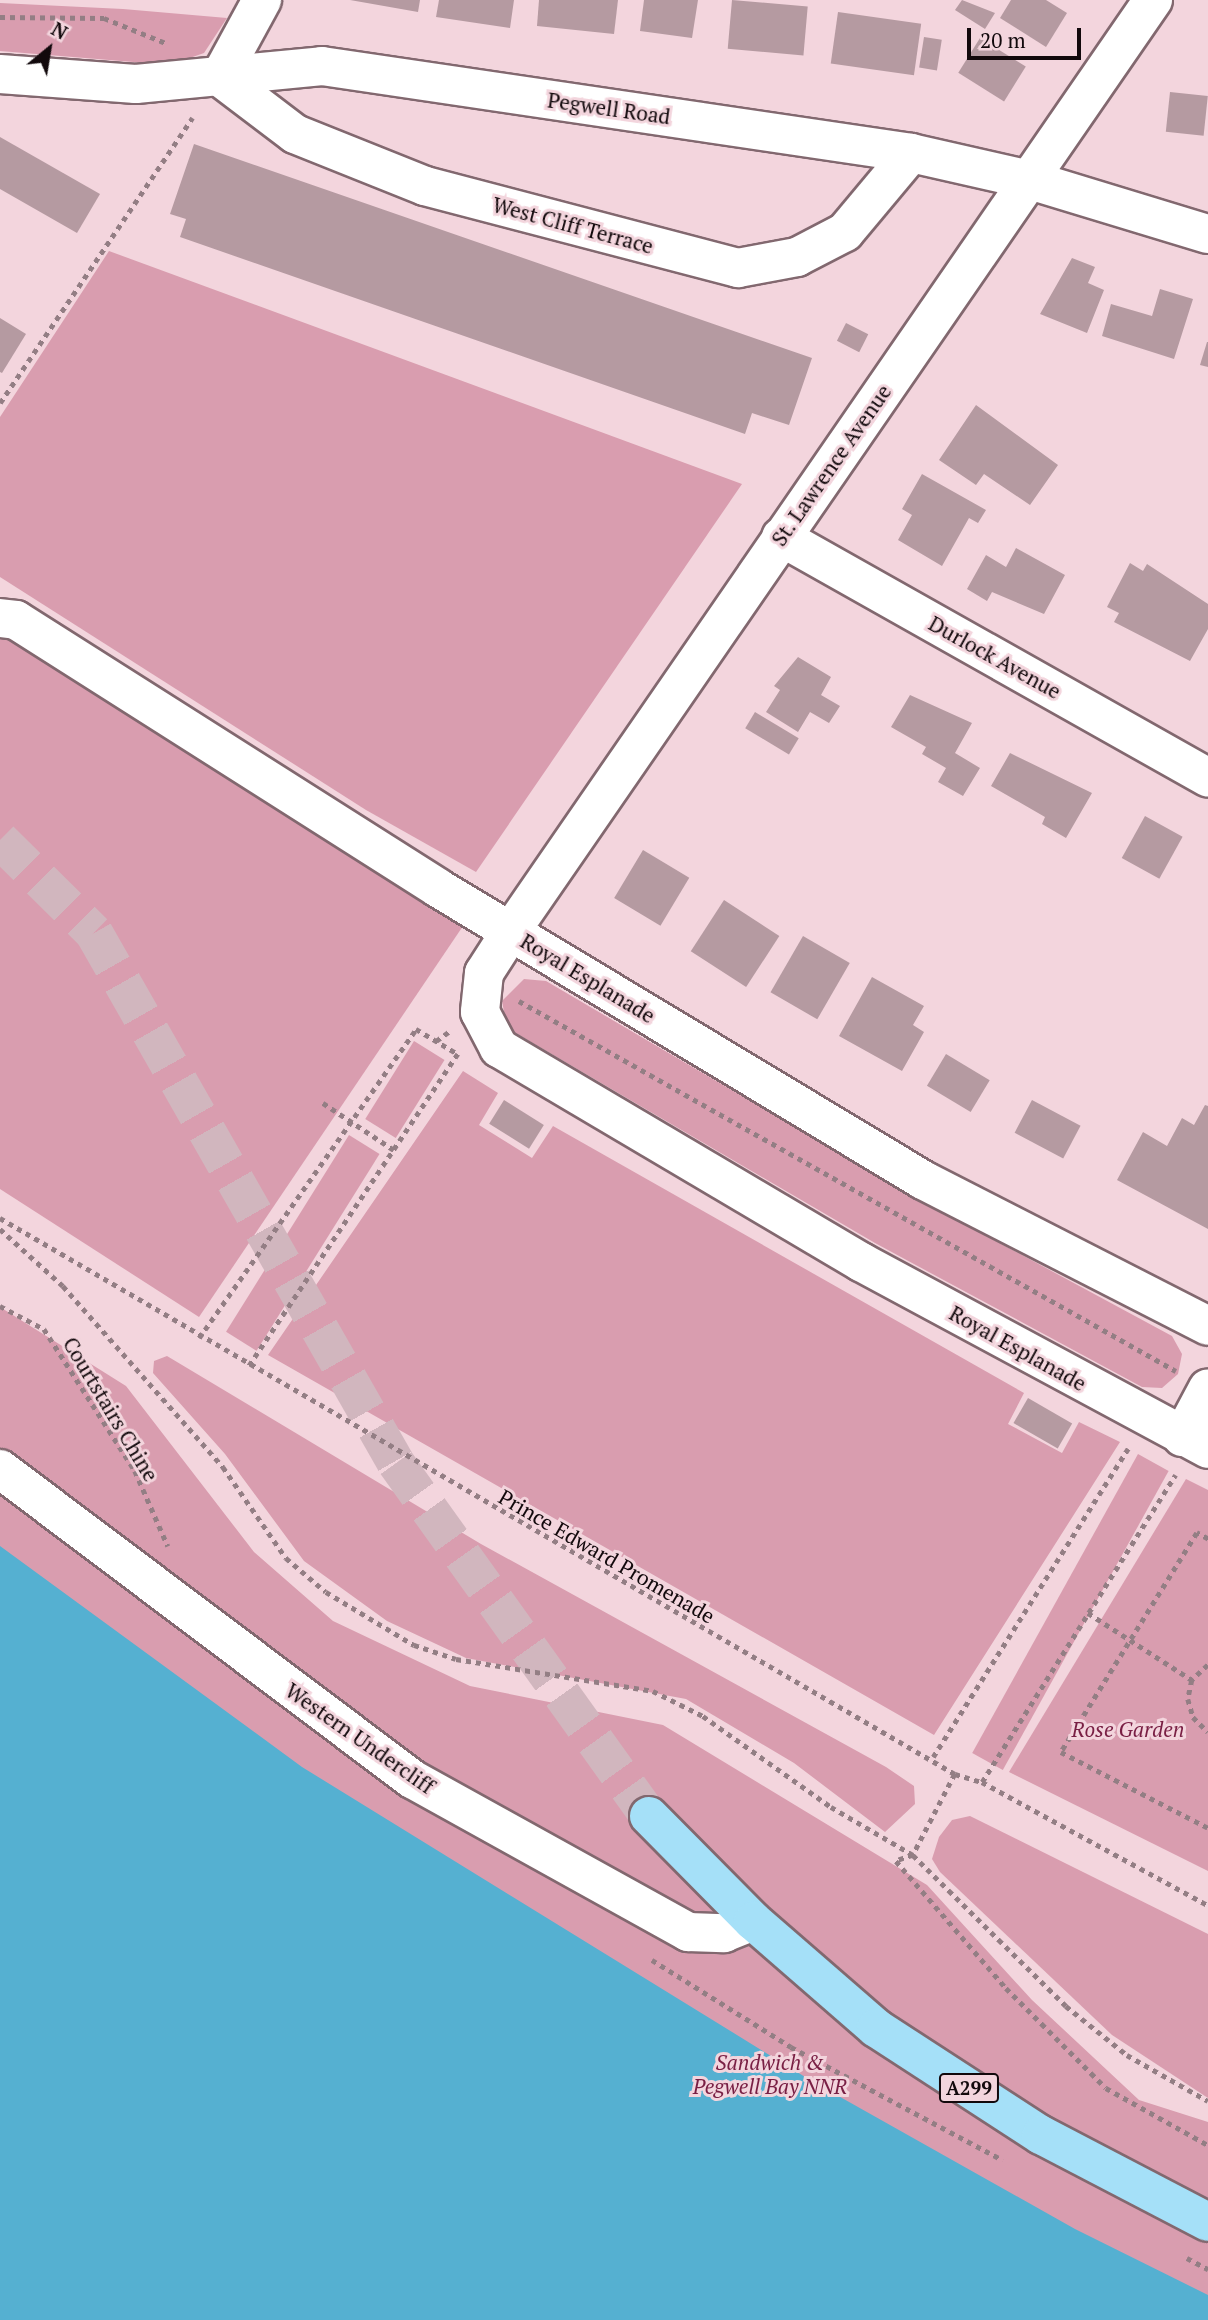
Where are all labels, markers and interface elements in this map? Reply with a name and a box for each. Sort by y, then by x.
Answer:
north arrow [14,14,84,84]
scale bar [970,14,1084,58]
text: N [47,16,72,45]
text: 20 m [980,26,1026,54]
street label: Pegwell Road [546,87,672,129]
street label: West Cliff Terrace [490,191,656,259]
street label: St. Lawrence Avenue [766,379,896,551]
street label: Durlock Avenue [924,610,1066,704]
street label: Royal Esplanade [516,928,660,1028]
street label: Royal Esplanade [945,1300,1091,1396]
street label: Courtstairs Chine [58,1332,164,1486]
street label: Prince Edward Promenade [495,1484,719,1628]
street label: Western Undercliff [281,1677,439,1799]
park label: Rose Garden [1072,1716,1184,1742]
park label: Sandwich & Pegwell Bay NNR [693,2049,847,2099]
road number: A299 [937,2072,1000,2104]

